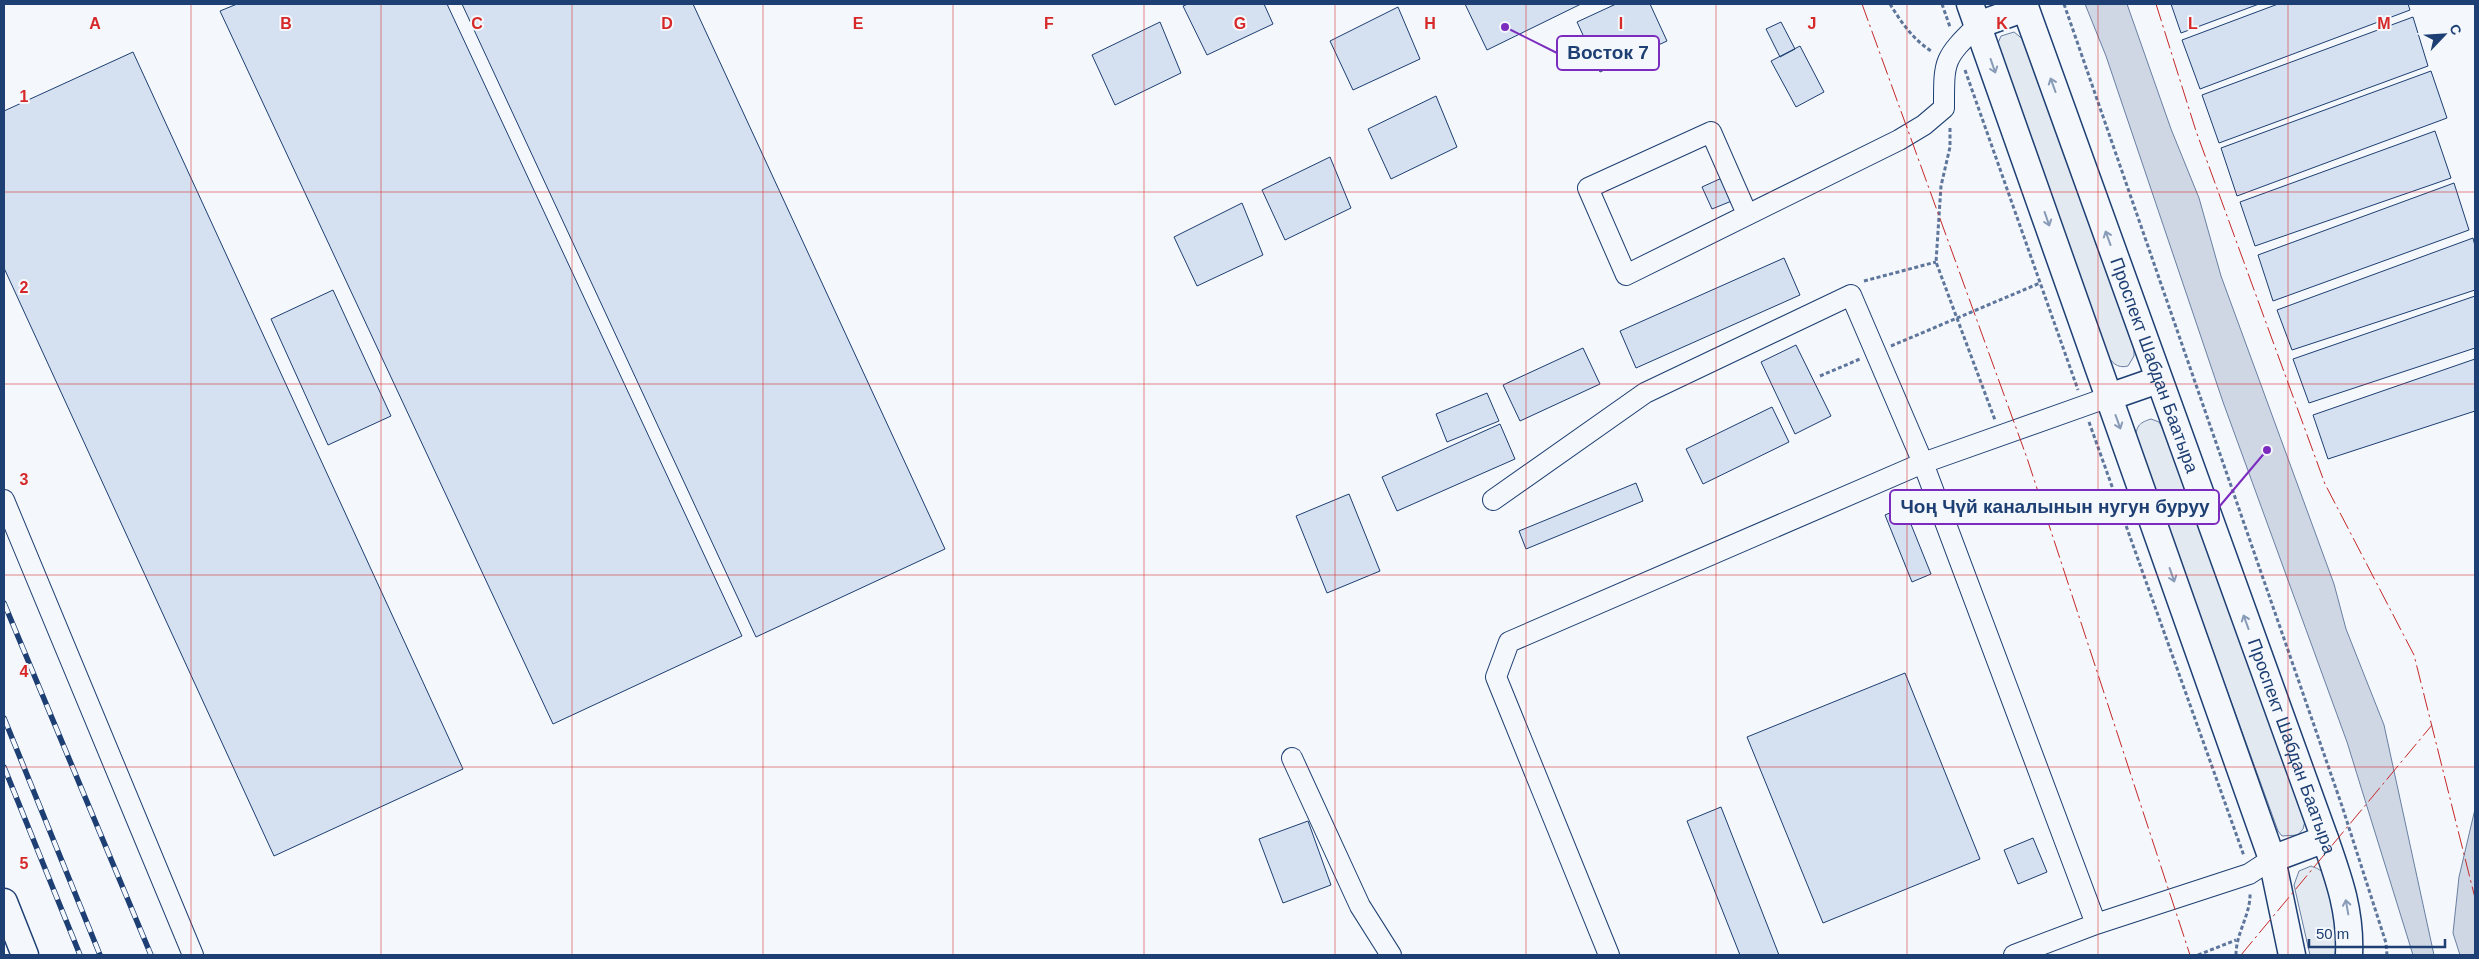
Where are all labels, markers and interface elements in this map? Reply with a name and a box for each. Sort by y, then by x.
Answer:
north arrow [2419,10,2469,60]
text: A [89,15,101,32]
text: B [280,15,292,32]
text: C [471,15,483,32]
text: D [661,15,673,32]
text: E [853,15,864,32]
text: F [1044,15,1054,32]
text: G [1234,15,1246,32]
text: H [1424,15,1436,32]
text: I [1619,15,1623,32]
text: J [1808,15,1816,32]
text: K [1996,15,2008,32]
text: L [2188,15,2198,32]
text: M [2377,15,2391,32]
text: С [2446,22,2465,37]
callout: Восток 7 [1557,36,1659,70]
text: Восток 7 [1567,42,1649,63]
one-way arrow [1988,58,1998,74]
one-way arrow [2048,78,2057,94]
text: 1 [20,88,29,105]
one-way arrow [2043,211,2052,227]
one-way arrow [2103,231,2112,247]
street label: Проспект Шабдан Баатыра [2106,255,2203,476]
text: 2 [20,279,29,296]
one-way arrow [2114,414,2123,429]
text: 3 [20,471,29,488]
callout: Чоң Чүй каналынын нугун буруу [1890,490,2219,524]
text: Чоң Чүй каналынын нугун буруу [1900,496,2210,517]
one-way arrow [2168,567,2177,583]
one-way arrow [2241,614,2250,630]
street label: Проспект Шабдан Баатыра [2244,636,2340,858]
text: 4 [20,663,29,680]
text: 5 [20,855,29,872]
one-way arrow [2341,899,2351,915]
scale bar [2309,916,2445,948]
text: 50 m [2316,925,2349,942]

